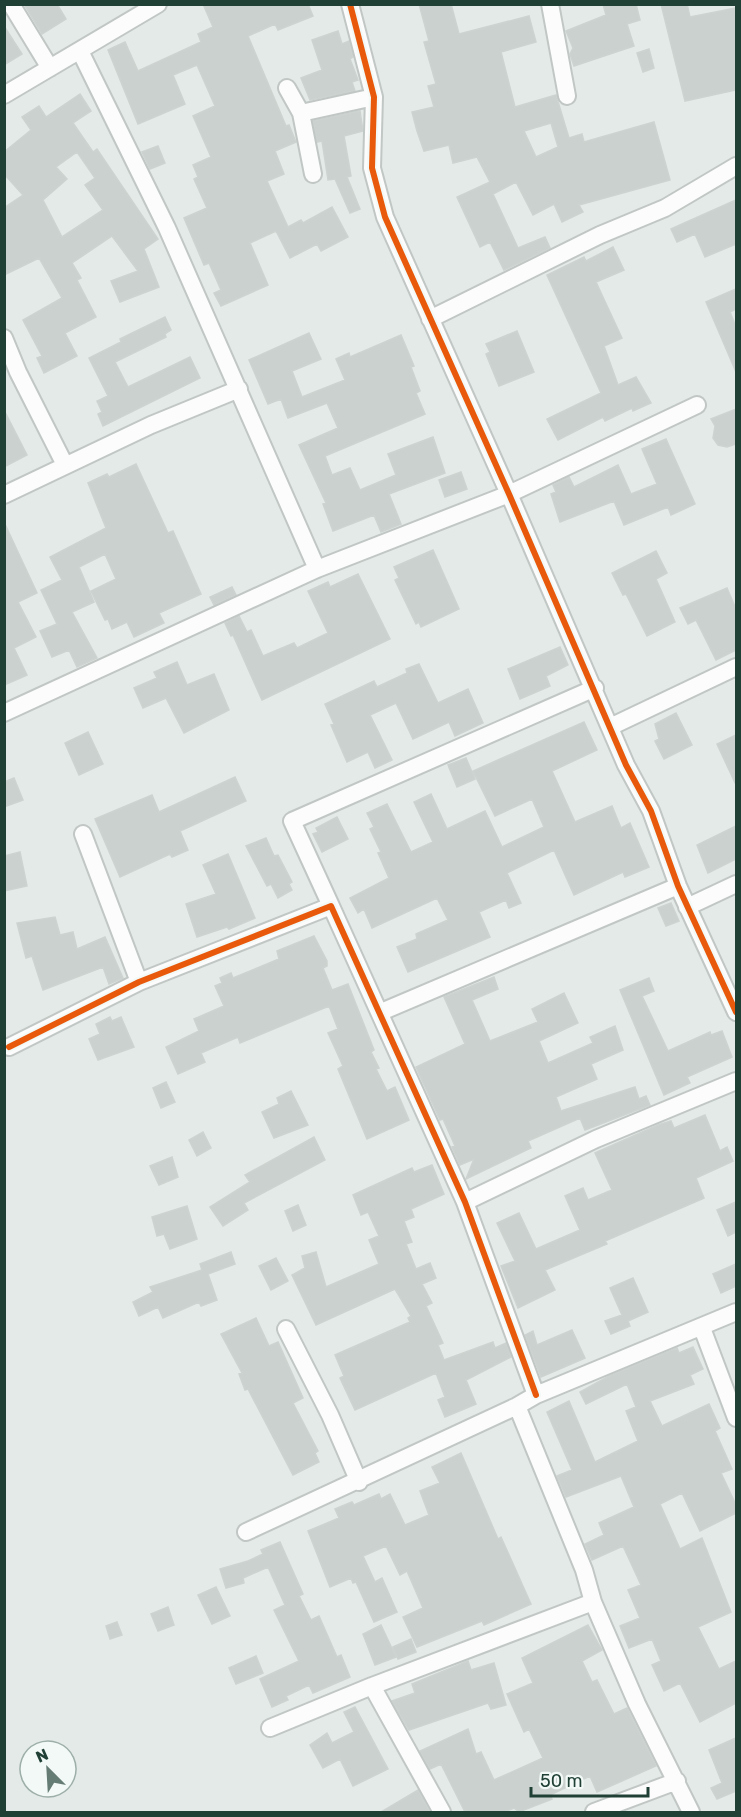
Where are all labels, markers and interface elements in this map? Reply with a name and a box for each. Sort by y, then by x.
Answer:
north arrow [18,1739,78,1799]
text: N [33,1745,51,1767]
scale bar [531,1760,648,1798]
text: 50 m [540,1770,583,1792]

